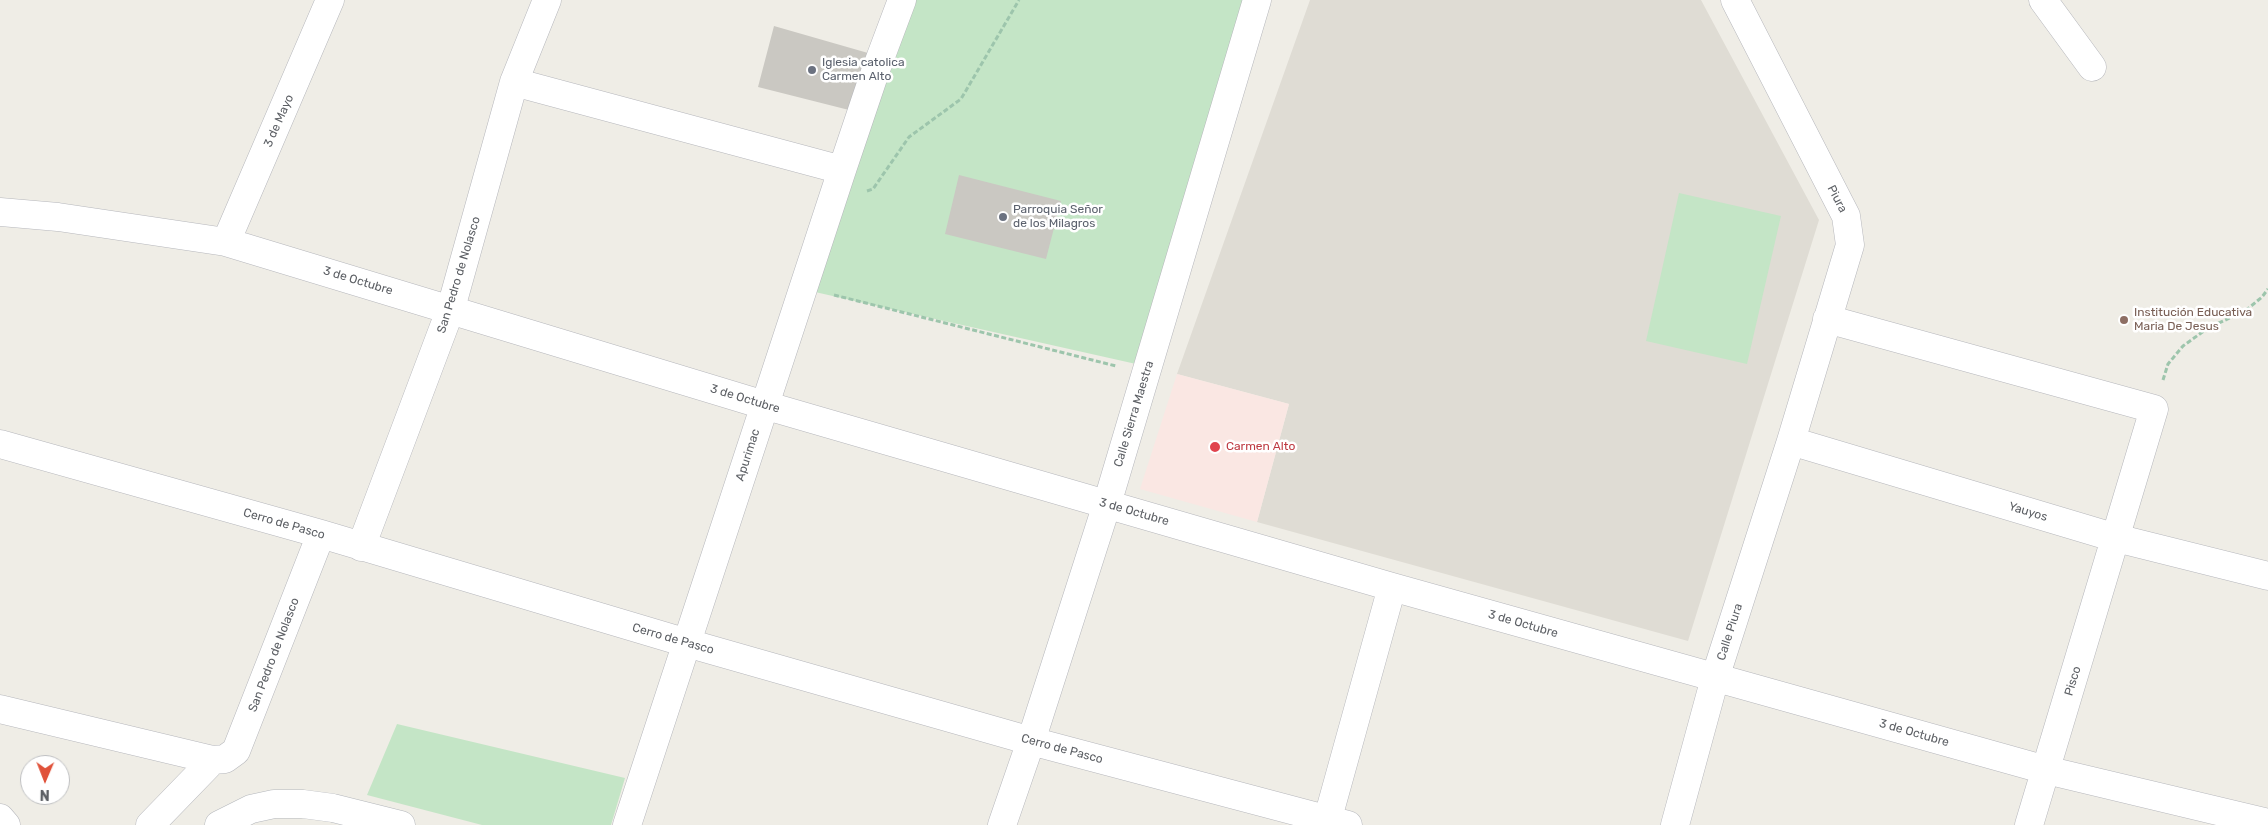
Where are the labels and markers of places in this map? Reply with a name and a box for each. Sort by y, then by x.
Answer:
place label: Iglesia catolica Carmen Alto [822,56,905,84]
marker: Iglesia catolica Carmen Alto [806,64,818,76]
place label: Parroquia Señor de los Milagros [1013,203,1103,231]
marker: Parroquia Señor de los Milagros [997,211,1009,223]
place label: Institución Educativa Maria De Jesus [2134,306,2252,334]
marker: Institución Educativa Maria De Jesus [2118,314,2130,326]
marker: Carmen Alto [1208,440,1222,454]
place label: Carmen Alto [1226,440,1295,454]

